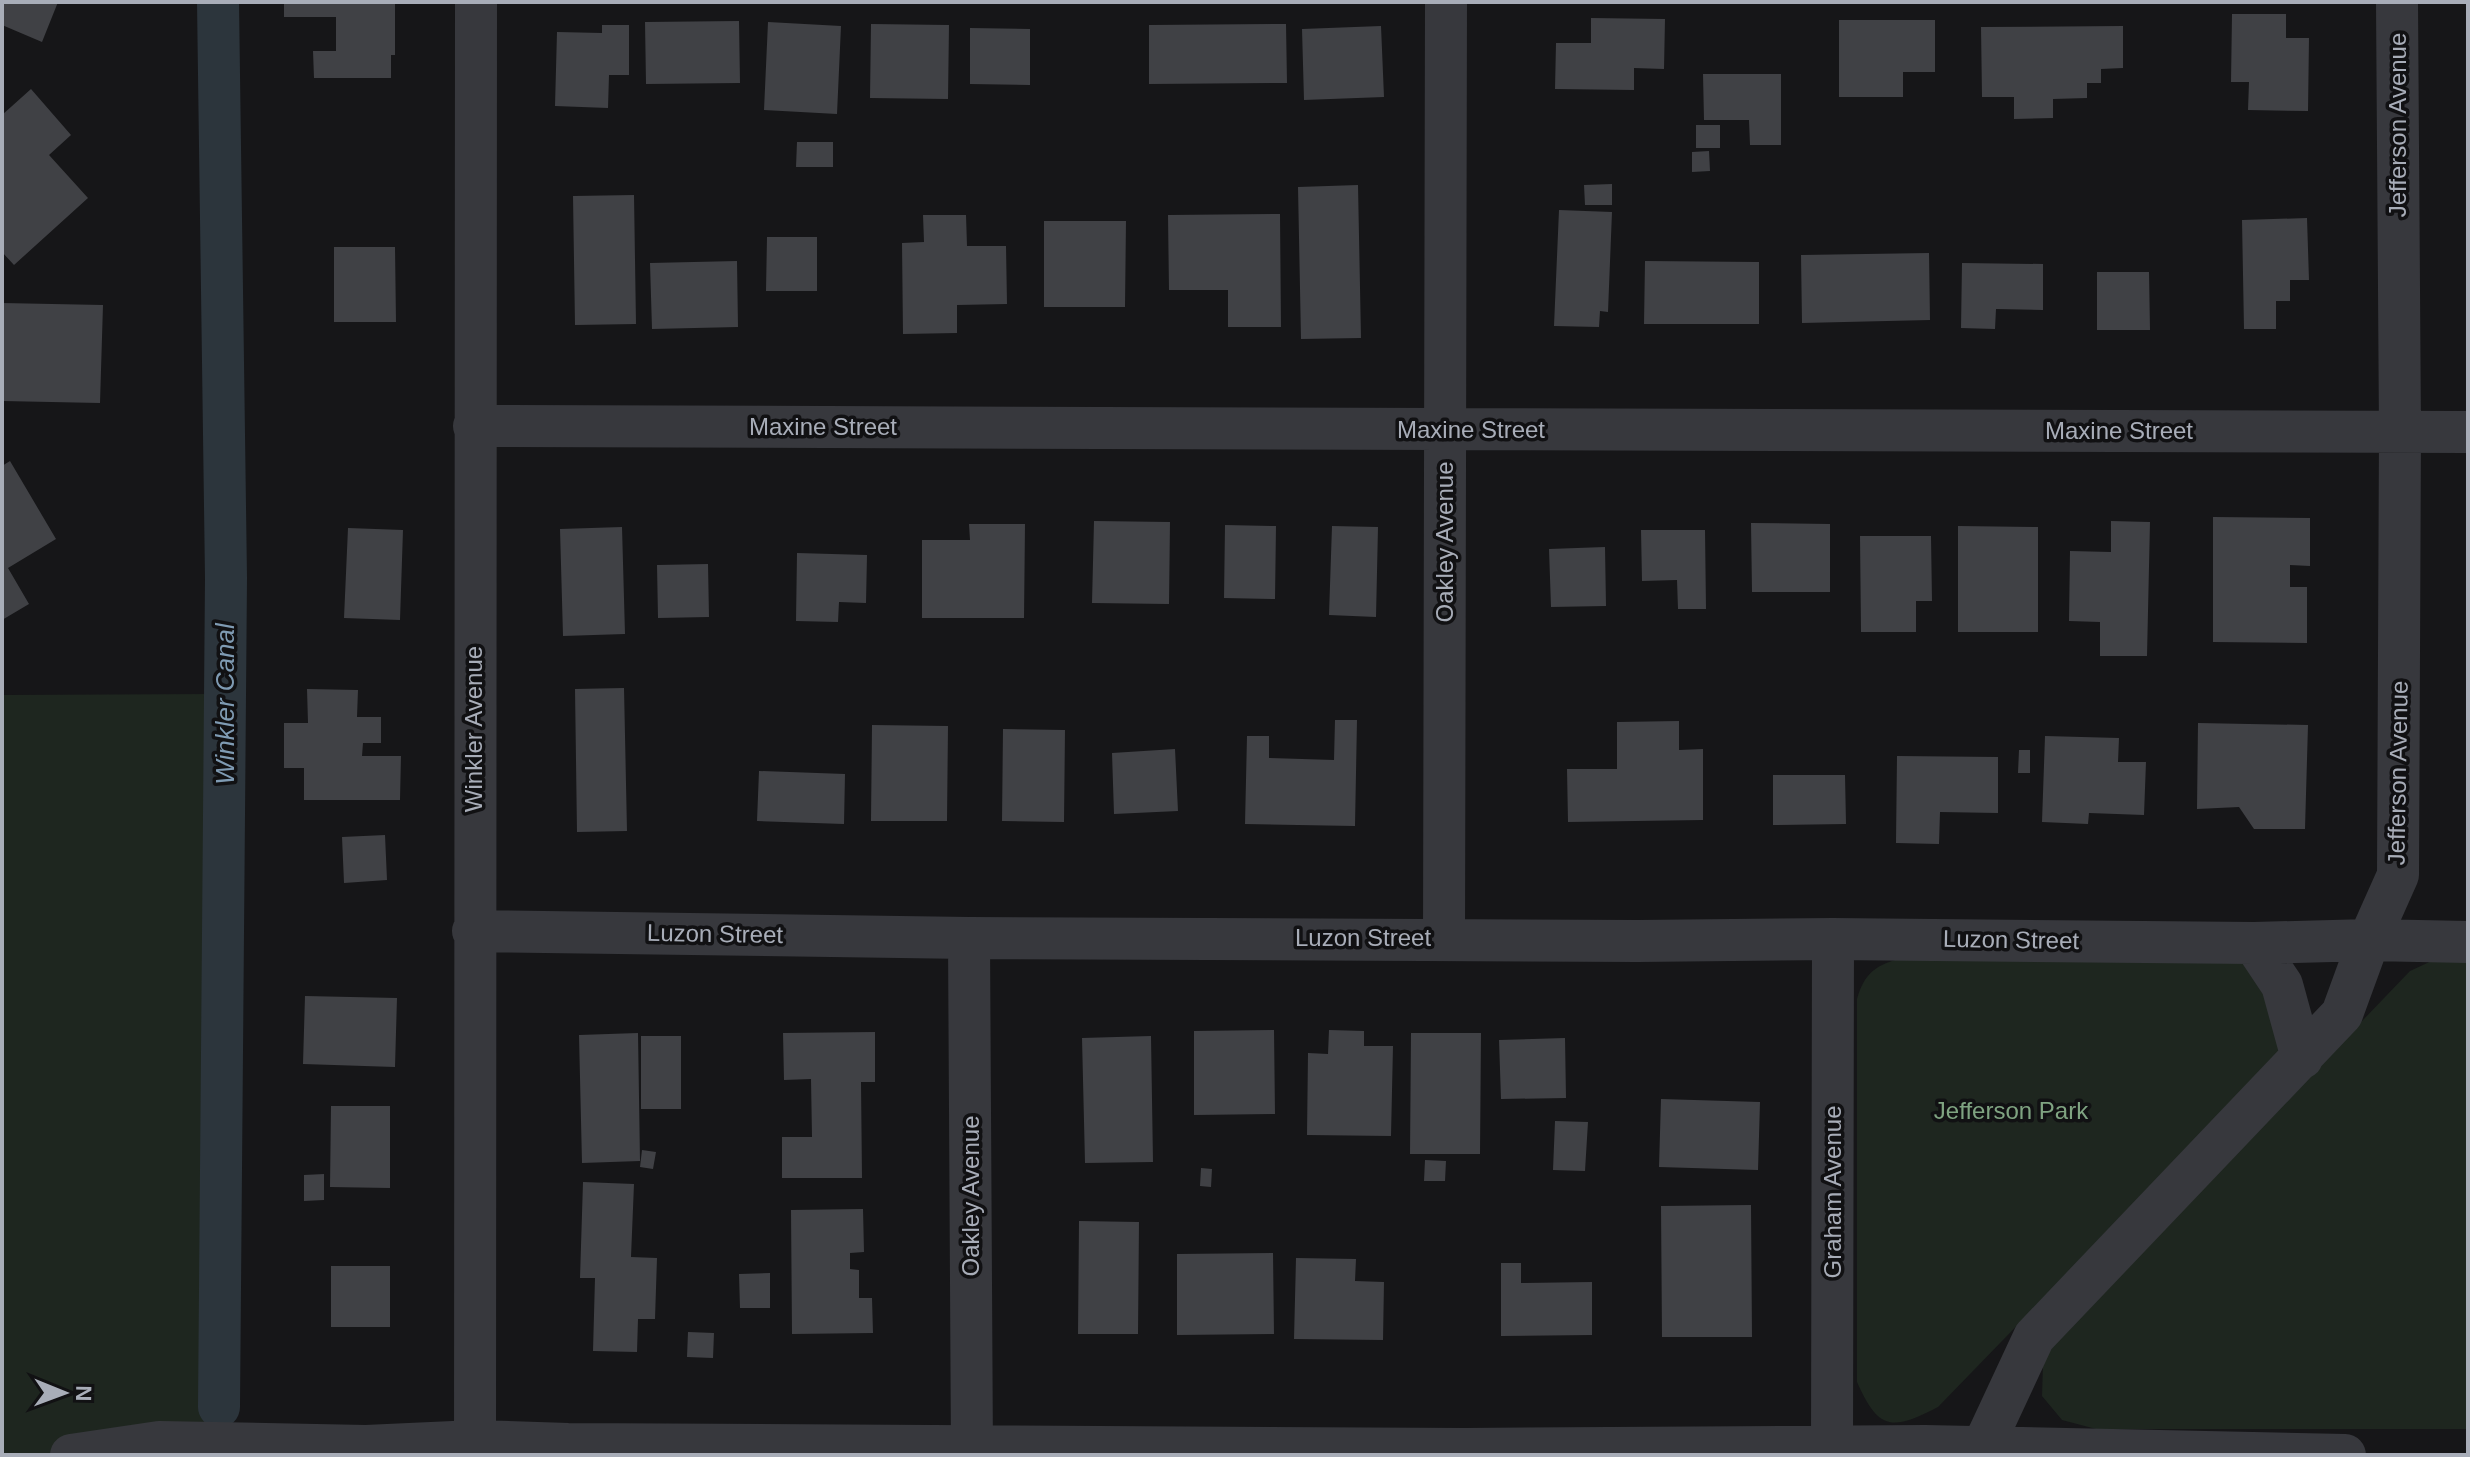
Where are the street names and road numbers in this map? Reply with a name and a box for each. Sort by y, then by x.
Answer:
street label: Jefferson Avenue [2384,33,2411,217]
street label: Maxine Street [749,413,897,440]
street label: Maxine Street [1397,416,1545,443]
street label: Maxine Street [2045,417,2193,444]
street label: Oakley Avenue [1431,461,1458,623]
street label: Winkler Avenue [460,646,487,812]
street label: Jefferson Avenue [2382,680,2413,866]
street label: Luzon Street [647,919,784,948]
street label: Luzon Street [1295,924,1431,951]
street label: Luzon Street [1943,925,2080,954]
street label: Graham Avenue [1819,1105,1846,1279]
street label: Oakley Avenue [957,1115,984,1277]

